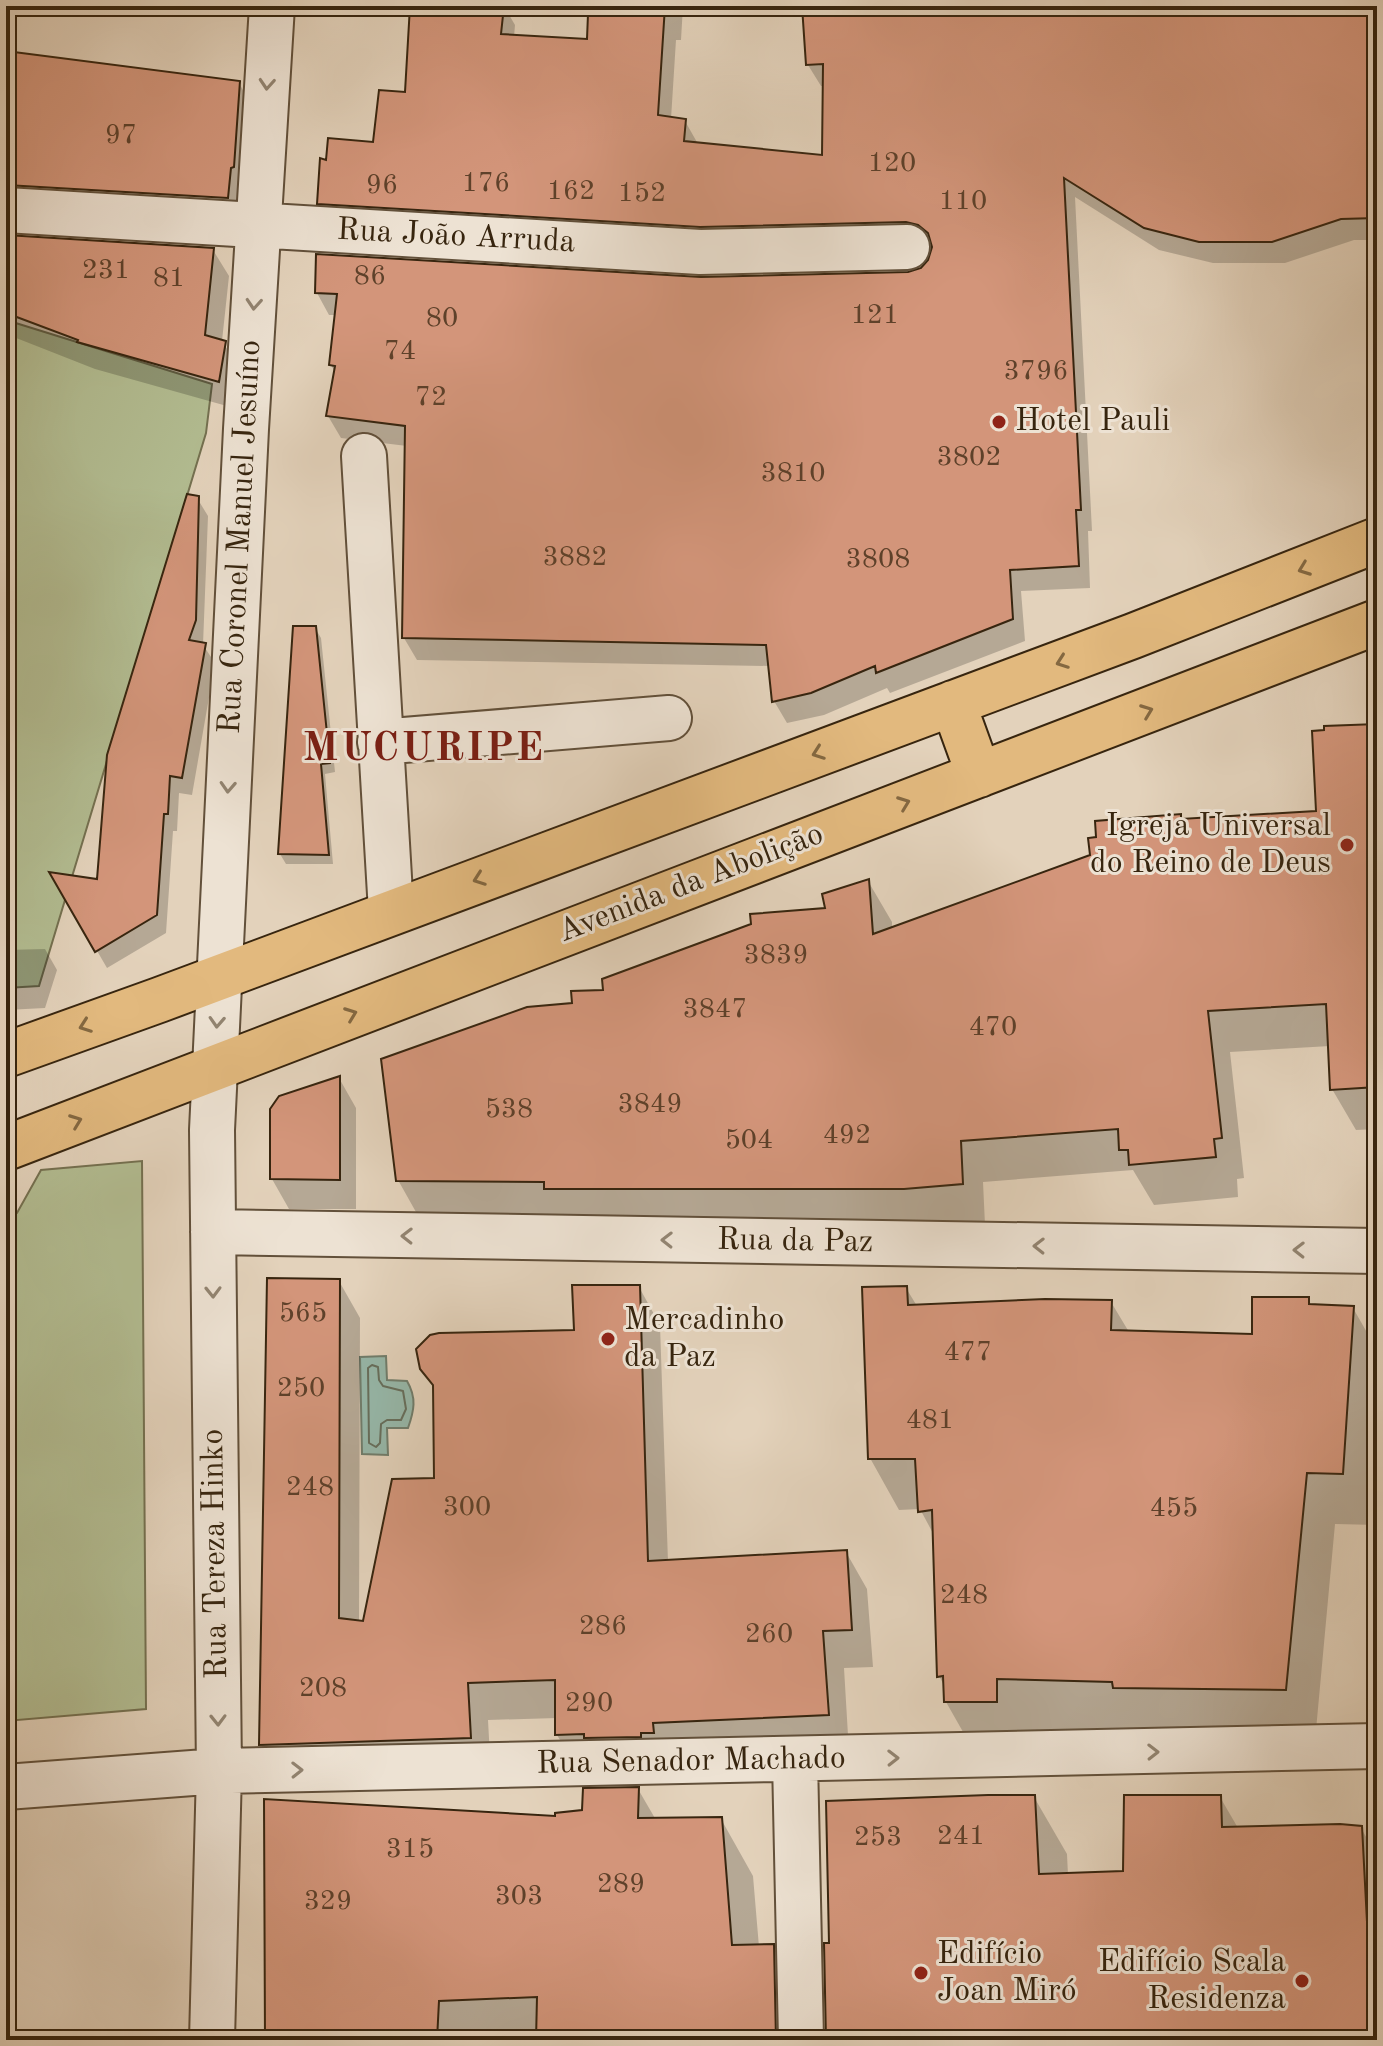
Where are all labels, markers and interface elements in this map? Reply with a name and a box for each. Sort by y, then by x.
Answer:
one-way arrow [259,78,276,91]
house number: 97 [105,122,137,150]
house number: 120 [868,150,916,178]
house number: 176 [462,170,510,198]
house number: 96 [366,172,398,200]
house number: 162 [547,178,595,206]
house number: 152 [618,180,666,208]
house number: 110 [939,188,987,216]
street label: Rua João Arruda [336,215,576,259]
house number: 231 [82,257,130,285]
house number: 86 [354,263,386,291]
house number: 81 [153,265,185,293]
one-way arrow [246,298,263,311]
house number: 121 [851,302,899,330]
house number: 80 [426,305,458,333]
house number: 74 [384,338,416,366]
street label: Rua Coronel Manuel Jesuíno [215,339,267,735]
house number: 3796 [1004,358,1068,386]
house number: 72 [415,384,447,412]
place label: Hotel Pauli [1015,406,1170,438]
marker: Hotel Pauli [990,413,1008,431]
house number: 3802 [937,444,1001,472]
house number: 3810 [761,460,825,488]
house number: 3882 [543,544,607,572]
house number: 3808 [846,546,910,574]
one-way arrow [1298,559,1312,576]
one-way arrow [1056,652,1070,669]
one-way arrow [1139,704,1153,720]
district label: MUCURIPE [303,730,545,770]
one-way arrow [812,743,826,760]
one-way arrow [220,781,237,794]
one-way arrow [896,796,910,813]
place label: Igreja Universal do Reino de Deus [1090,811,1331,880]
street label: Avenida da Abolição [554,819,828,949]
marker: Igreja Universal do Reino de Deus [1338,836,1356,854]
one-way arrow [473,869,487,886]
house number: 3839 [744,942,808,970]
house number: 3847 [683,996,747,1024]
one-way arrow [344,1007,358,1024]
house number: 470 [969,1014,1017,1042]
one-way arrow [209,1016,226,1029]
one-way arrow [79,1017,93,1033]
house number: 3849 [618,1091,682,1119]
house number: 538 [485,1096,533,1124]
one-way arrow [68,1114,82,1131]
house number: 492 [823,1122,871,1150]
house number: 504 [725,1127,773,1155]
street label: Rua da Paz [716,1225,874,1259]
one-way arrow [400,1227,413,1244]
one-way arrow [660,1231,673,1249]
one-way arrow [1032,1237,1045,1255]
one-way arrow [1292,1241,1305,1259]
one-way arrow [204,1286,222,1299]
house number: 565 [279,1300,327,1328]
place label: Mercadinho da Paz [624,1305,784,1374]
marker: Mercadinho da Paz [599,1330,617,1348]
house number: 477 [944,1339,992,1367]
house number: 250 [277,1375,325,1403]
house number: 481 [906,1407,954,1435]
street label: Rua Tereza Hinko [198,1428,234,1680]
house number: 248 [286,1474,334,1502]
house number: 300 [443,1494,491,1522]
house number: 455 [1150,1495,1198,1523]
house number: 248 [940,1582,988,1610]
house number: 286 [579,1613,627,1641]
house number: 260 [745,1621,793,1649]
house number: 208 [299,1675,347,1703]
house number: 290 [565,1690,613,1718]
one-way arrow [209,1714,227,1727]
street label: Rua Senador Machado [536,1743,846,1781]
one-way arrow [1147,1743,1160,1760]
one-way arrow [887,1750,900,1767]
one-way arrow [291,1761,304,1778]
house number: 241 [937,1823,985,1851]
house number: 253 [854,1824,902,1852]
house number: 315 [386,1836,434,1864]
house number: 289 [597,1871,645,1899]
house number: 303 [495,1883,543,1911]
house number: 329 [304,1888,352,1916]
place label: Edifício Joan Miró [937,1939,1077,2008]
place label: Edifício Scala Residenza [1098,1947,1286,2016]
marker: Edifício Joan Miró [912,1964,930,1982]
marker: Edifício Scala Residenza [1293,1972,1311,1990]

